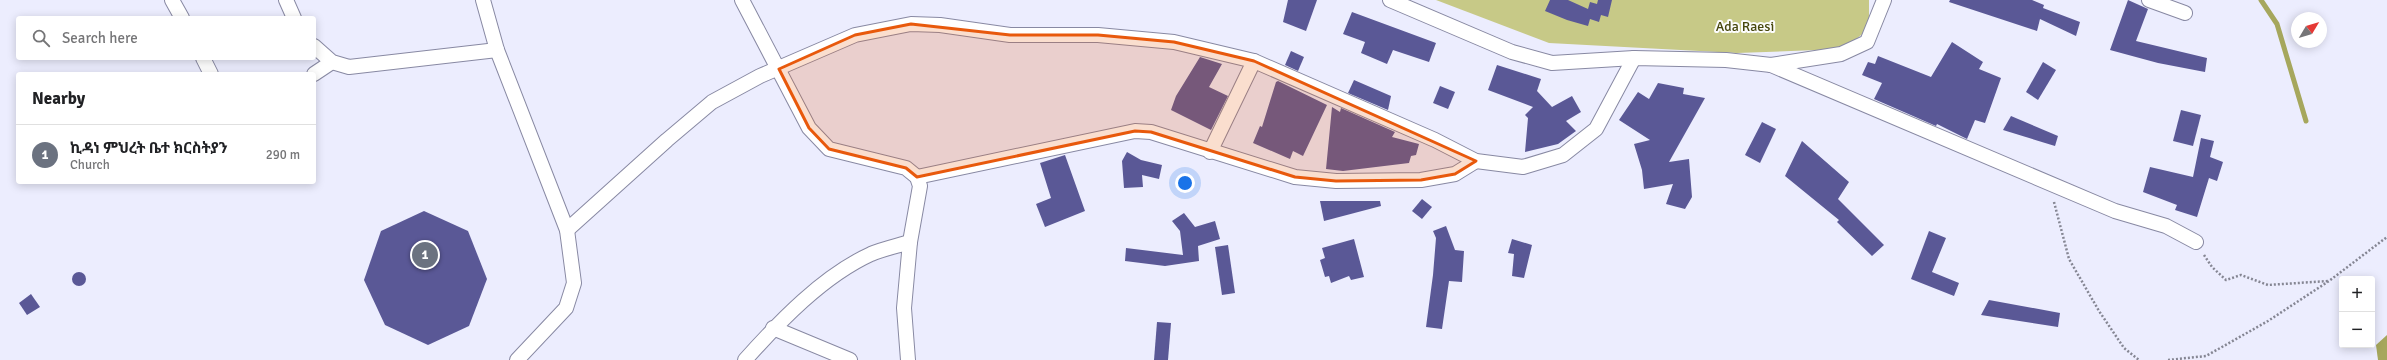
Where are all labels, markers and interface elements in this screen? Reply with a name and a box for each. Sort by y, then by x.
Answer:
north arrow [2291,12,2327,48]
search box [16,16,316,60]
park label: Ada Raesi [1716,18,1774,35]
icon: search [30,27,52,49]
text: Search here [62,29,138,47]
text: Nearby [32,88,85,109]
text: ኪዳነ ምህረት ቤተ ክርስትያን [70,139,228,157]
text: 1 [41,147,49,163]
text: 290 m [266,147,300,163]
text: Church [70,157,110,173]
your location [1175,173,1195,193]
pin: 1 [412,240,438,270]
map controls [2339,276,2375,348]
button: + [2339,276,2375,312]
button: − [2339,312,2375,348]

